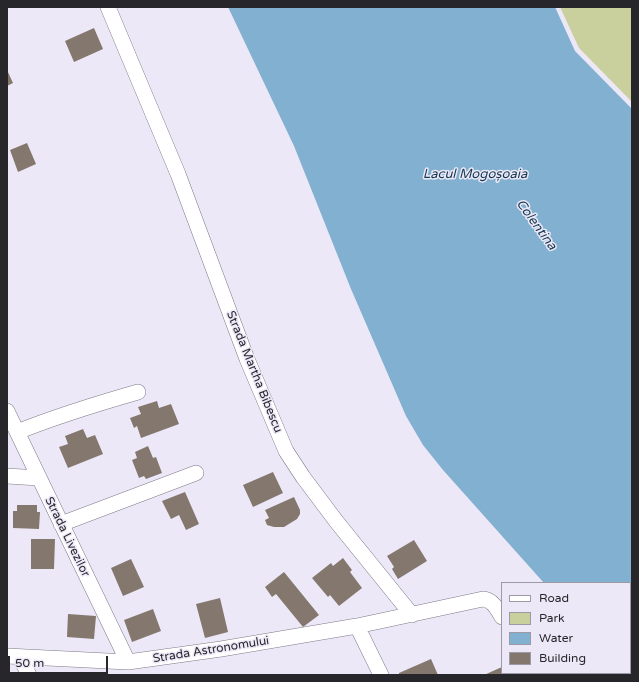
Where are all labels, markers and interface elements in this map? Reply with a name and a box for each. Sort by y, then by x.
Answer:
water label: Lacul Mogoșoaia [423,167,527,183]
water label: Colentina [512,197,560,253]
street label: Strada Martha Bibescu [223,309,285,435]
street label: Strada Livezilor [41,495,93,579]
legend [501,582,631,674]
text: Road [539,591,569,605]
text: Park [539,611,565,625]
text: Water [539,631,573,645]
street label: Strada Astronomului [152,634,270,666]
scale bar [10,648,110,674]
text: Building [539,651,586,665]
text: 50 m [15,656,44,670]

